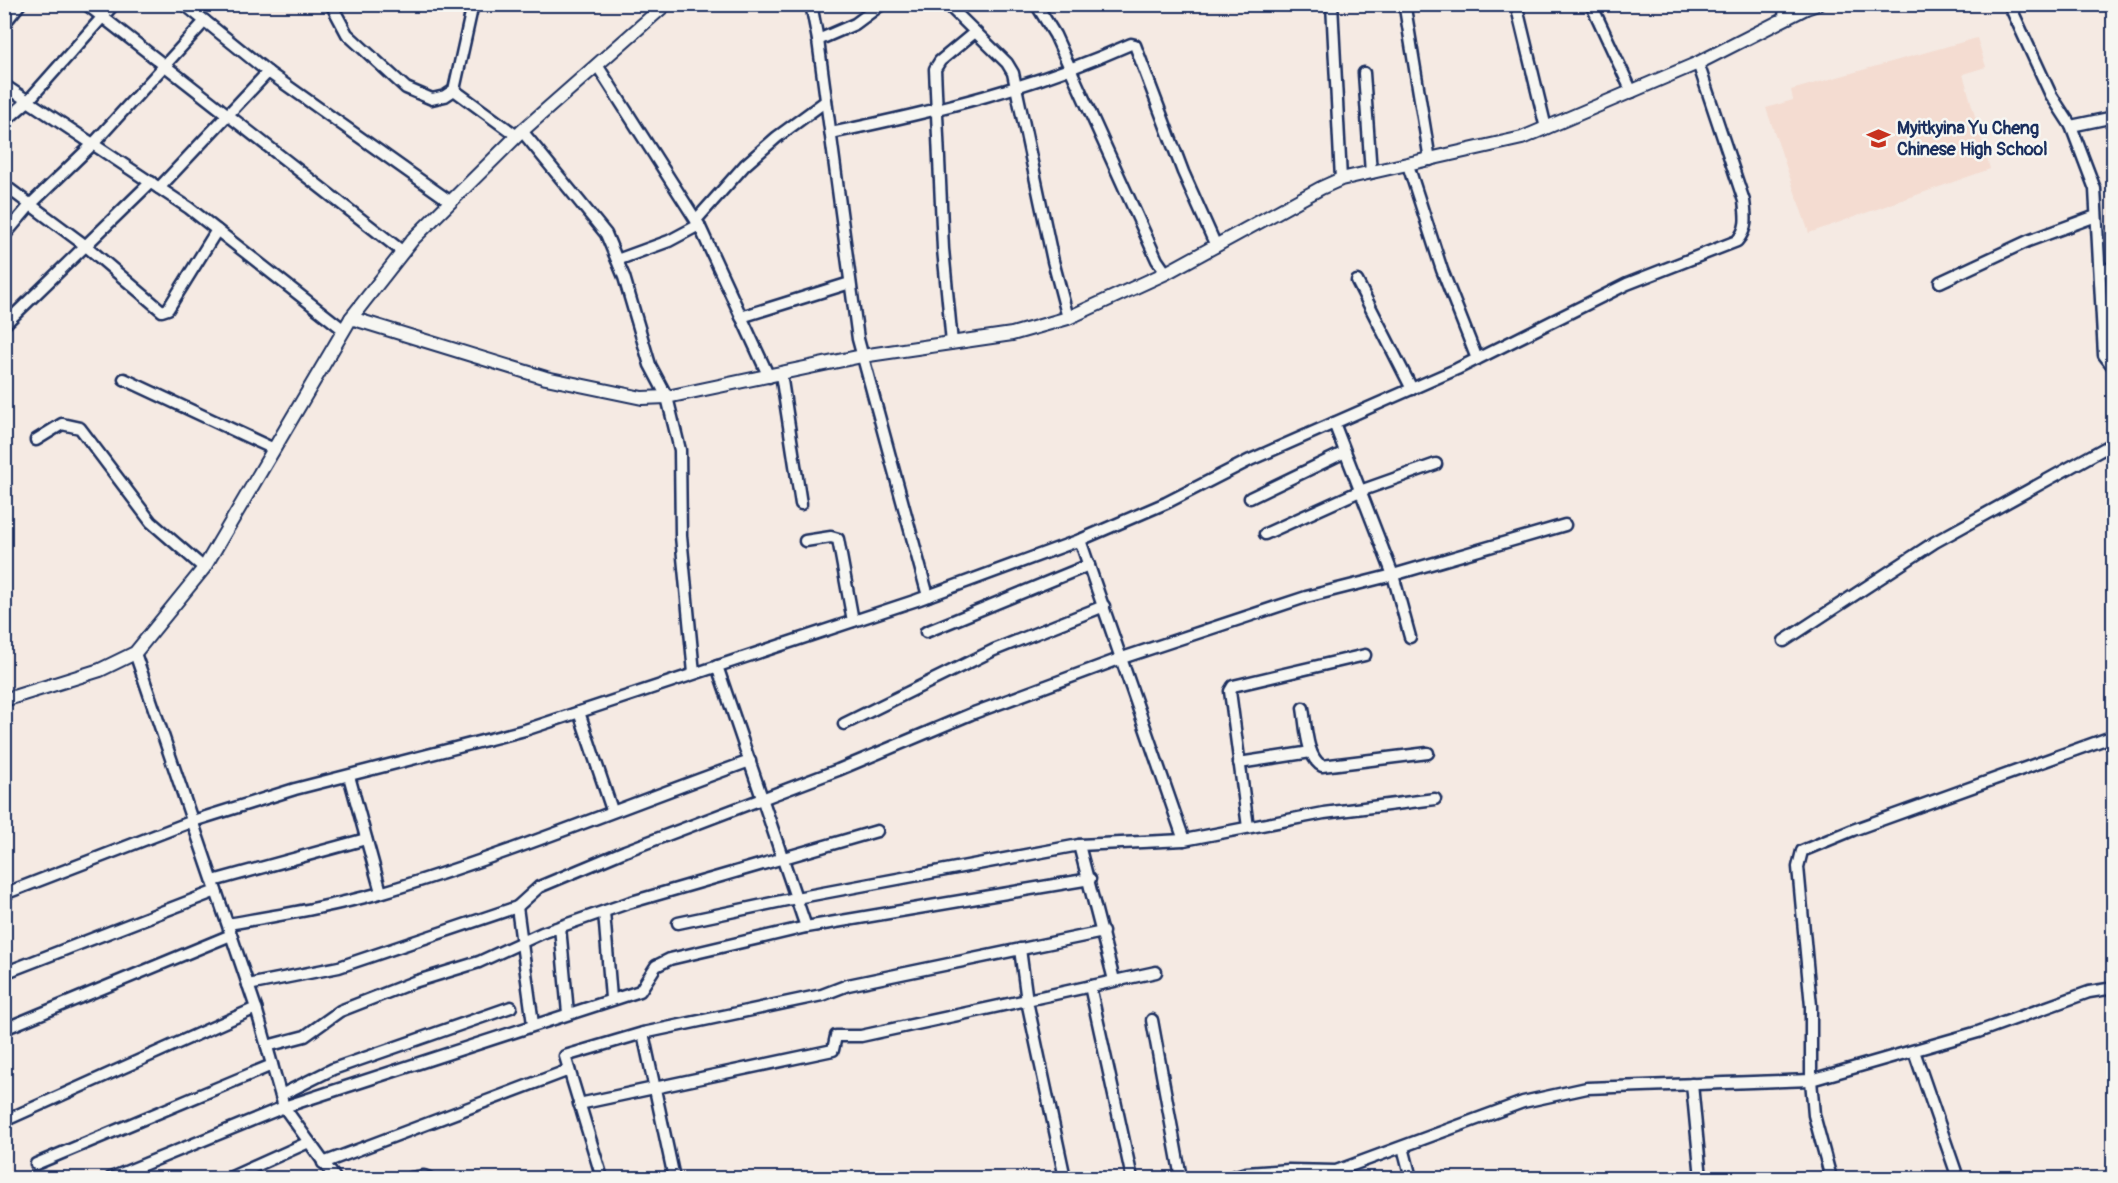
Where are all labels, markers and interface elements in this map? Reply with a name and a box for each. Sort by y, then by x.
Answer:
place label: Myitkyina Yu Cheng Chinese High School [1897,117,2048,161]
school or university icon: Myitkyina Yu Cheng Chinese High School [1866,125,1892,151]

